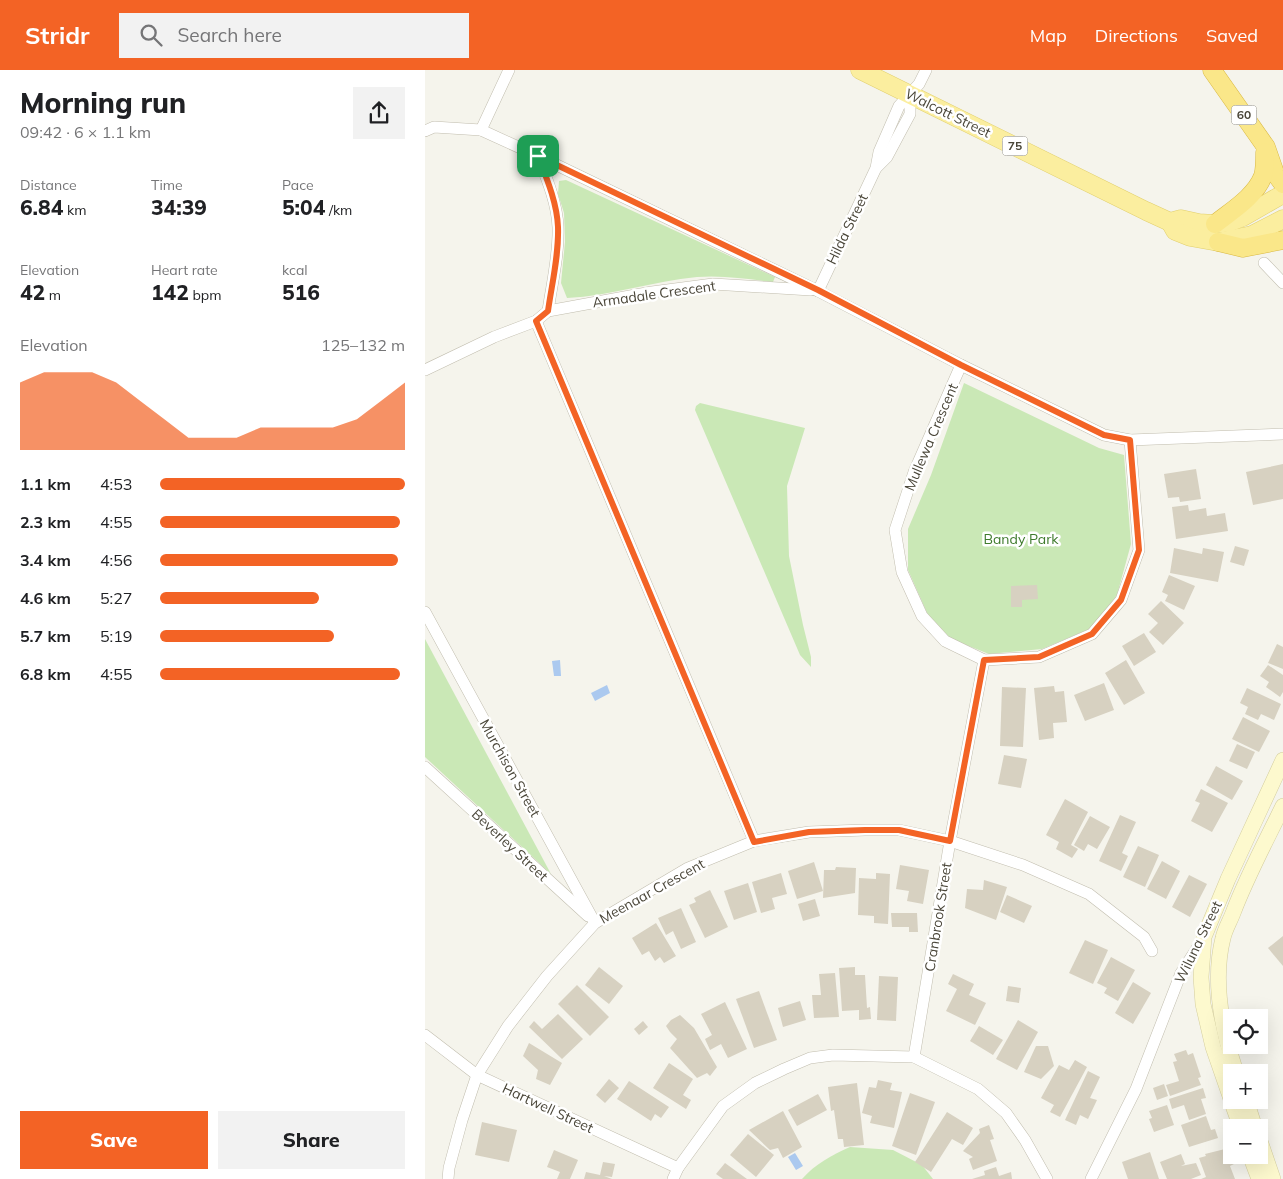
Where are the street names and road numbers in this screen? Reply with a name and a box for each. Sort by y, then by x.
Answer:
street label: Walcott Street [902,84,994,142]
road number: 60 [1231,106,1257,124]
road number: 75 [1003,136,1027,155]
street label: Hilda Street [822,191,872,267]
street label: Armadale Crescent [591,276,717,312]
street label: Mullewa Crescent [900,380,962,493]
street label: Murchison Street [476,716,544,820]
street label: Beverley Street [468,805,552,885]
street label: Meenaar Crescent [596,855,708,927]
street label: Cranbrook Street [920,861,956,973]
street label: Wiluna Street [1170,898,1226,986]
street label: Hartwell Street [500,1079,596,1137]

